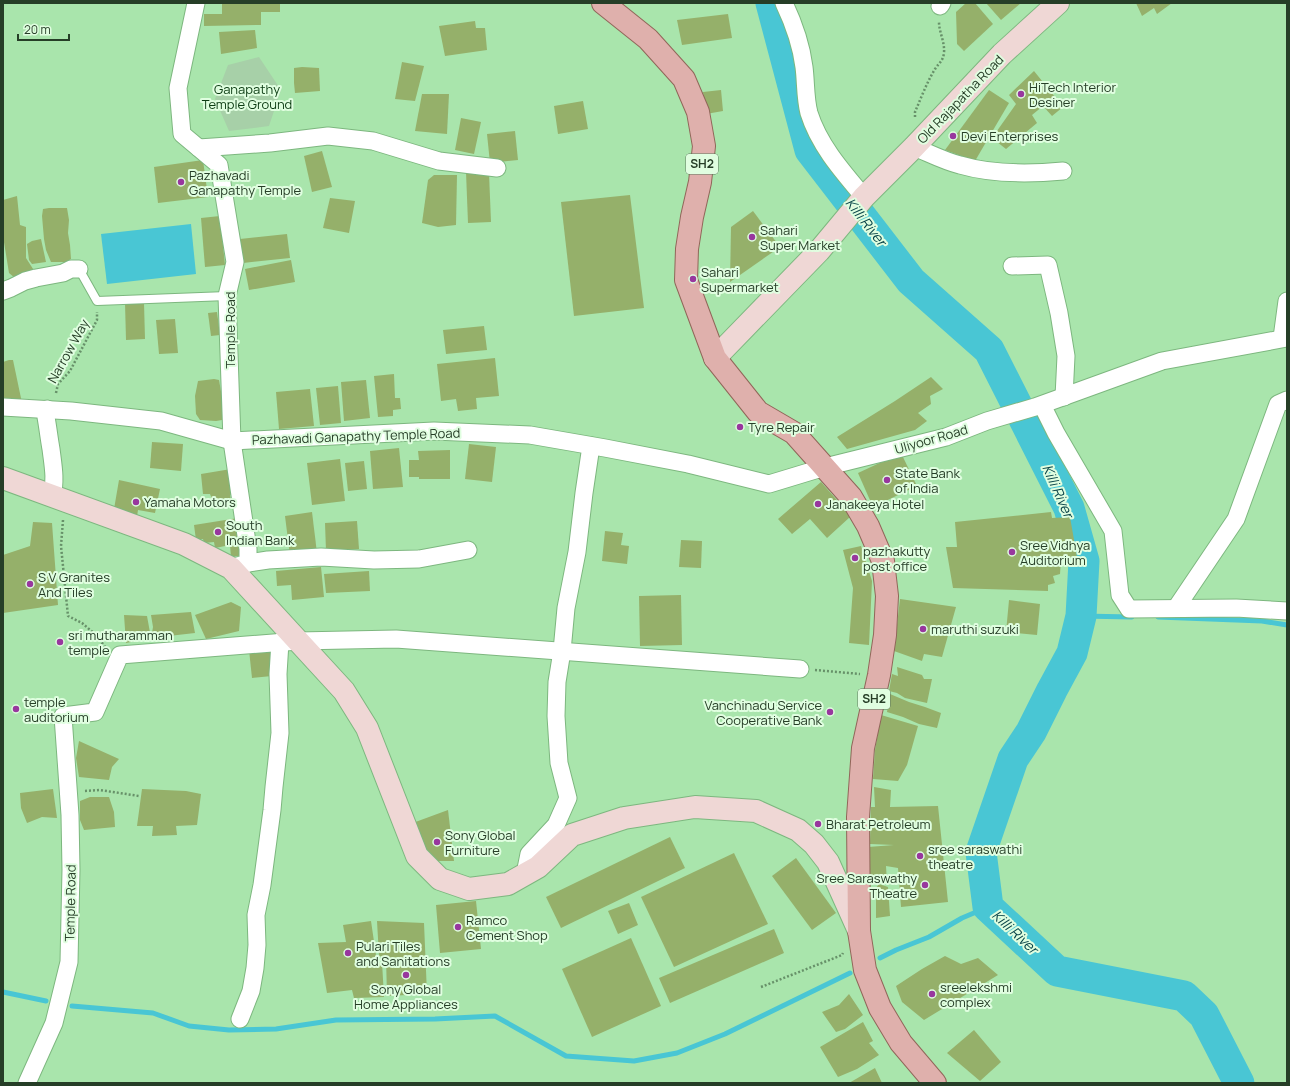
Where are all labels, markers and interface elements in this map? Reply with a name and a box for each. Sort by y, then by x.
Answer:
scale bar [18,16,69,42]
text: 20 m [24,21,51,38]
street label: Old Rajapatha Road [913,51,1007,147]
place label: HiTech Interior Desiner [1029,78,1116,111]
park label: Ganapathy Temple Ground [202,80,292,113]
marker: HiTech Interior Desiner [1016,89,1026,99]
place label: Devi Enterprises [961,127,1059,145]
marker: Devi Enterprises [948,131,958,141]
road number: SH2 [686,154,718,174]
place label: Pazhavadi Ganapathy Temple [189,166,302,199]
marker: Pazhavadi Ganapathy Temple [176,177,186,187]
water label: Killi River [842,194,892,251]
place label: Sahari Super Market [760,221,840,254]
marker: Sahari Super Market [747,232,757,242]
place label: Sahari Supermarket [701,263,779,296]
marker: Sahari Supermarket [688,274,698,284]
street label: Temple Road [221,292,239,368]
street label: Narrow Way [43,316,93,386]
place label: Tyre Repair [748,418,815,436]
street label: Uliyoor Road [892,420,970,458]
marker: Tyre Repair [735,422,745,432]
street label: Pazhavadi Ganapathy Temple Road [251,423,461,449]
water label: Killi River [1038,461,1079,522]
place label: State Bank of India [895,464,961,497]
marker: State Bank of India [882,475,892,485]
place label: Yamaha Motors [144,493,236,511]
place label: Janakeeya Hotel [826,495,924,513]
marker: Yamaha Motors [131,497,141,507]
marker: Janakeeya Hotel [813,499,823,509]
place label: South Indian Bank [226,516,295,549]
marker: South Indian Bank [213,527,223,537]
place label: Sree Vidhya Auditorium [1020,536,1090,569]
place label: pazhakutty post office [863,542,931,575]
marker: Sree Vidhya Auditorium [1007,547,1017,557]
marker: pazhakutty post office [850,553,860,563]
place label: S V Granites And Tiles [38,568,110,601]
marker: S V Granites And Tiles [25,579,35,589]
place label: maruthi suzuki [931,620,1019,638]
marker: maruthi suzuki [918,624,928,634]
place label: sri mutharamman temple [68,626,173,659]
marker: sri mutharamman temple [55,637,65,647]
road number: SH2 [858,689,890,709]
place label: temple auditorium [24,693,89,726]
place label: Vanchinadu Service Cooperative Bank [704,696,823,729]
marker: temple auditorium [11,704,21,714]
marker: Vanchinadu Service Cooperative Bank [825,707,835,717]
place label: Bharat Petroleum [826,815,931,833]
marker: Bharat Petroleum [813,819,823,829]
place label: Sony Global Furniture [445,826,515,859]
marker: Sony Global Furniture [432,837,442,847]
place label: sree saraswathi theatre [928,840,1022,873]
marker: sree saraswathi theatre [915,851,925,861]
street label: Temple Road [60,864,80,942]
place label: Sree Saraswathy Theatre [817,869,917,902]
marker: Sree Saraswathy Theatre [920,880,930,890]
water label: Killi River [988,905,1044,959]
place label: Ramco Cement Shop [466,911,548,944]
marker: Ramco Cement Shop [453,922,463,932]
place label: Pulari Tiles and Sanitations [356,937,450,970]
marker: Pulari Tiles and Sanitations [343,948,353,958]
marker: Sony Global Home Appliances [401,970,411,980]
place label: sreelekshmi complex [940,978,1012,1011]
place label: Sony Global Home Appliances [354,980,458,1013]
marker: sreelekshmi complex [927,989,937,999]

